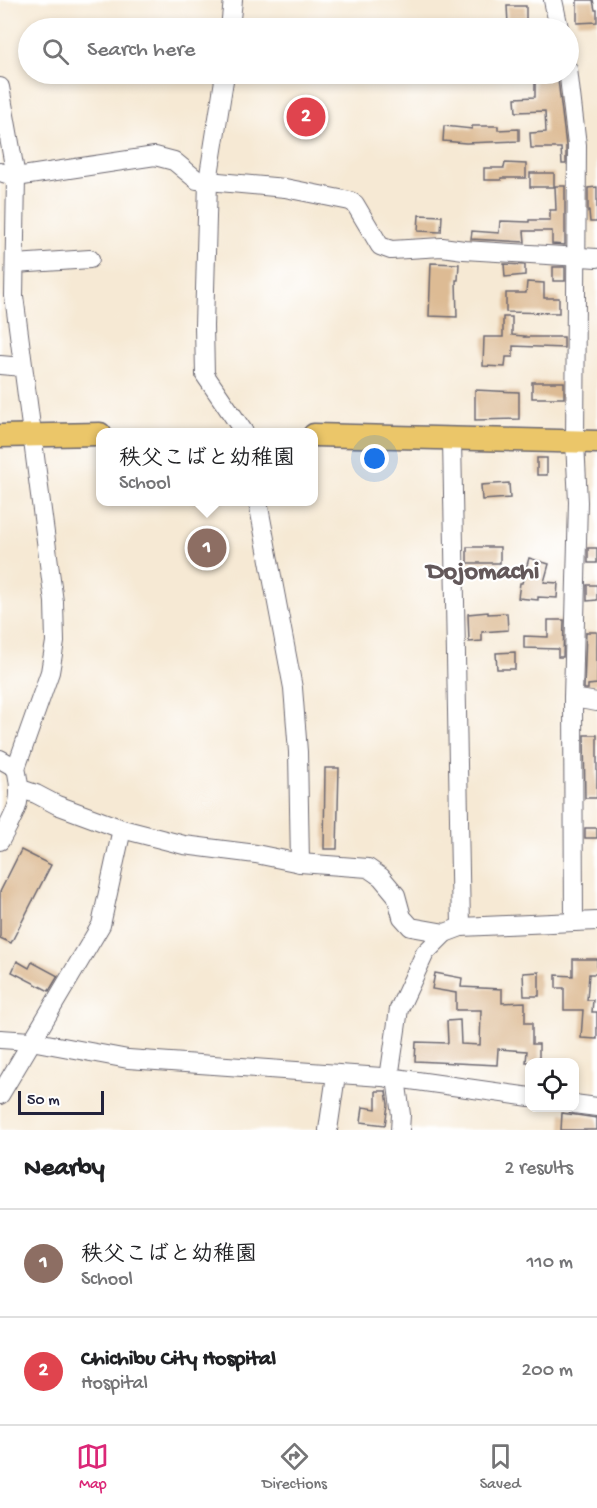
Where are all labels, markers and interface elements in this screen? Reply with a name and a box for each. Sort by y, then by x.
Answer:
search box [18,18,579,84]
icon: search [39,35,72,68]
text: Search here [87,38,195,64]
pin: 2 [286,94,326,140]
popup [96,428,318,506]
your location [360,444,389,473]
text: 秩父こばと幼稚園 [119,447,295,473]
text: School [119,473,171,496]
pin: 1 [188,526,226,570]
district label: Dojomachi [425,558,539,589]
map controls [525,1058,579,1112]
button: locate [525,1058,579,1112]
scale bar [18,1088,104,1116]
text: 50 m [27,1092,60,1111]
text: Nearby [24,1154,105,1185]
text: 2 results [504,1158,573,1181]
text: 秩父こばと幼稚園 [81,1243,257,1269]
text: 1 [39,1252,48,1275]
text: 110 m [527,1252,573,1275]
text: School [81,1269,133,1292]
text: Chichibu City Hospital [81,1347,276,1373]
text: 2 [39,1360,48,1383]
text: 200 m [522,1360,573,1383]
text: Hospital [81,1373,148,1396]
tab: Map [76,1440,109,1495]
tab: Directions [262,1440,327,1495]
tab: Saved [480,1440,521,1495]

